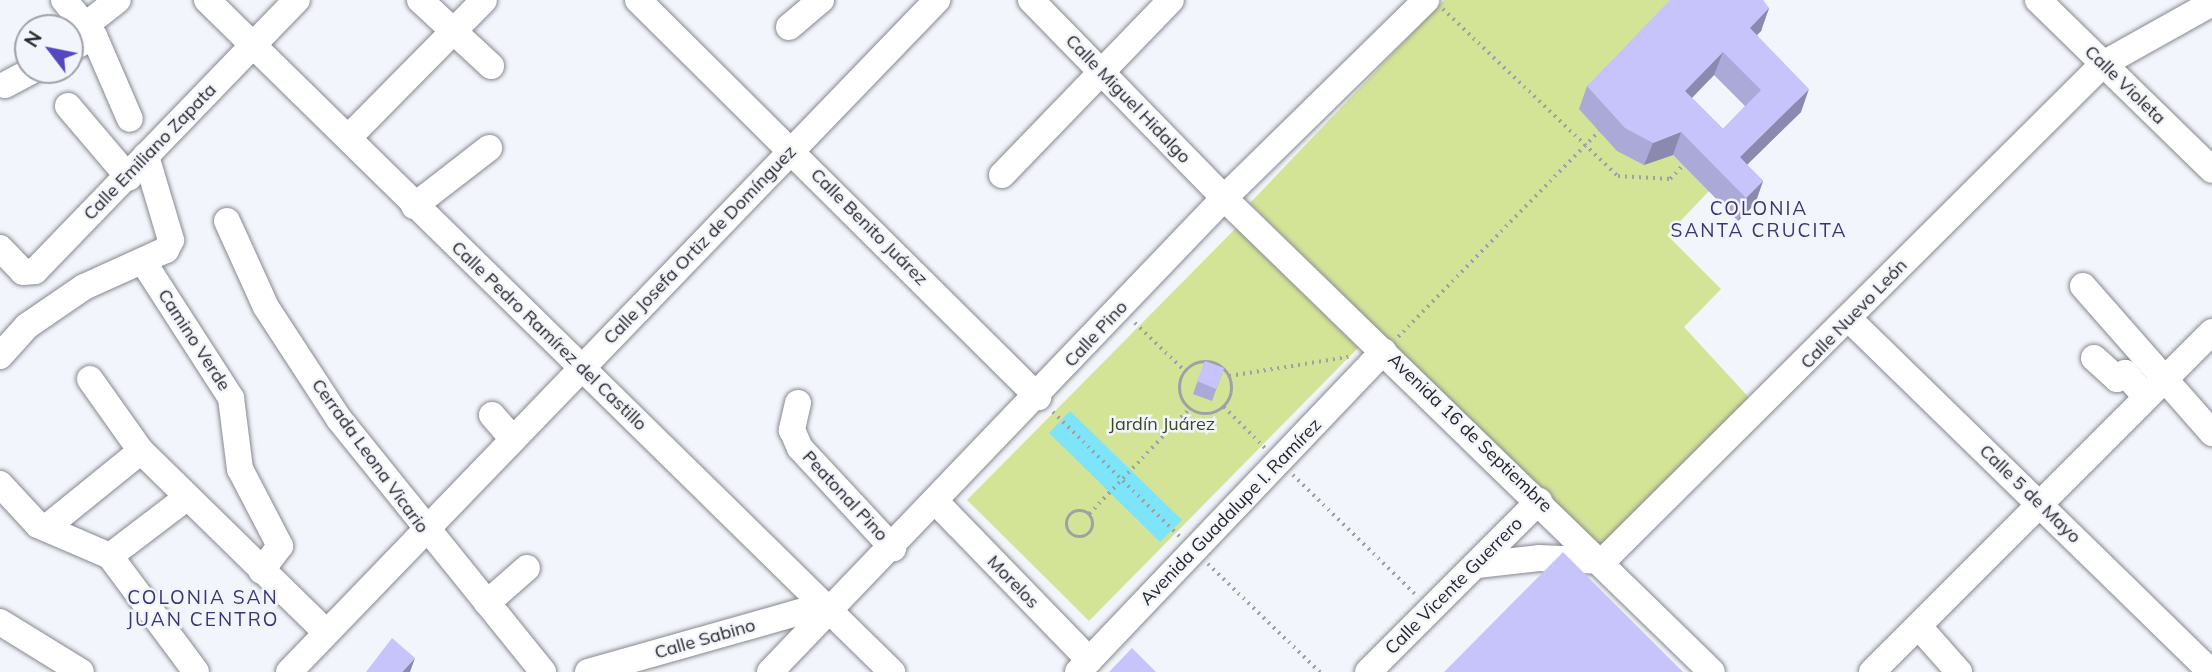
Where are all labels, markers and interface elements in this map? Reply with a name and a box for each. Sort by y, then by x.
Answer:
north arrow [14,14,84,84]
text: N [19,26,47,51]
street label: Calle Miguel Hidalgo [1061,30,1195,168]
street label: Calle Violeta [2080,41,2170,129]
street label: Calle Emiliano Zapata [79,79,221,225]
street label: Calle Josefa Ortiz de Domínguez [599,141,801,349]
street label: Calle Benito Juárez [806,164,932,290]
district label: COLONIA SANTA CRUCITA [1672,198,1846,242]
street label: Calle Pedro Ramírez del Castillo [447,237,651,435]
street label: Calle Nuevo León [1796,255,1912,373]
street label: Camino Verde [153,285,235,395]
street label: Calle Pino [1060,296,1132,372]
street label: Avenida 16 de Septiembre [1384,349,1556,517]
street label: Cerrada Leona Vicario [307,375,433,537]
park label: Jardín Juárez [1109,413,1215,435]
street label: Avenida Guadalupe I. Ramírez [1136,414,1326,610]
street label: Calle 5 de Mayo [1975,440,2085,548]
street label: Peatonal Pino [798,446,892,546]
street label: Calle Vicente Guerrero [1381,513,1527,659]
street label: Morelos [983,551,1043,613]
district label: COLONIA SAN JUAN CENTRO [128,587,278,631]
street label: Calle Sabino [652,614,758,664]

